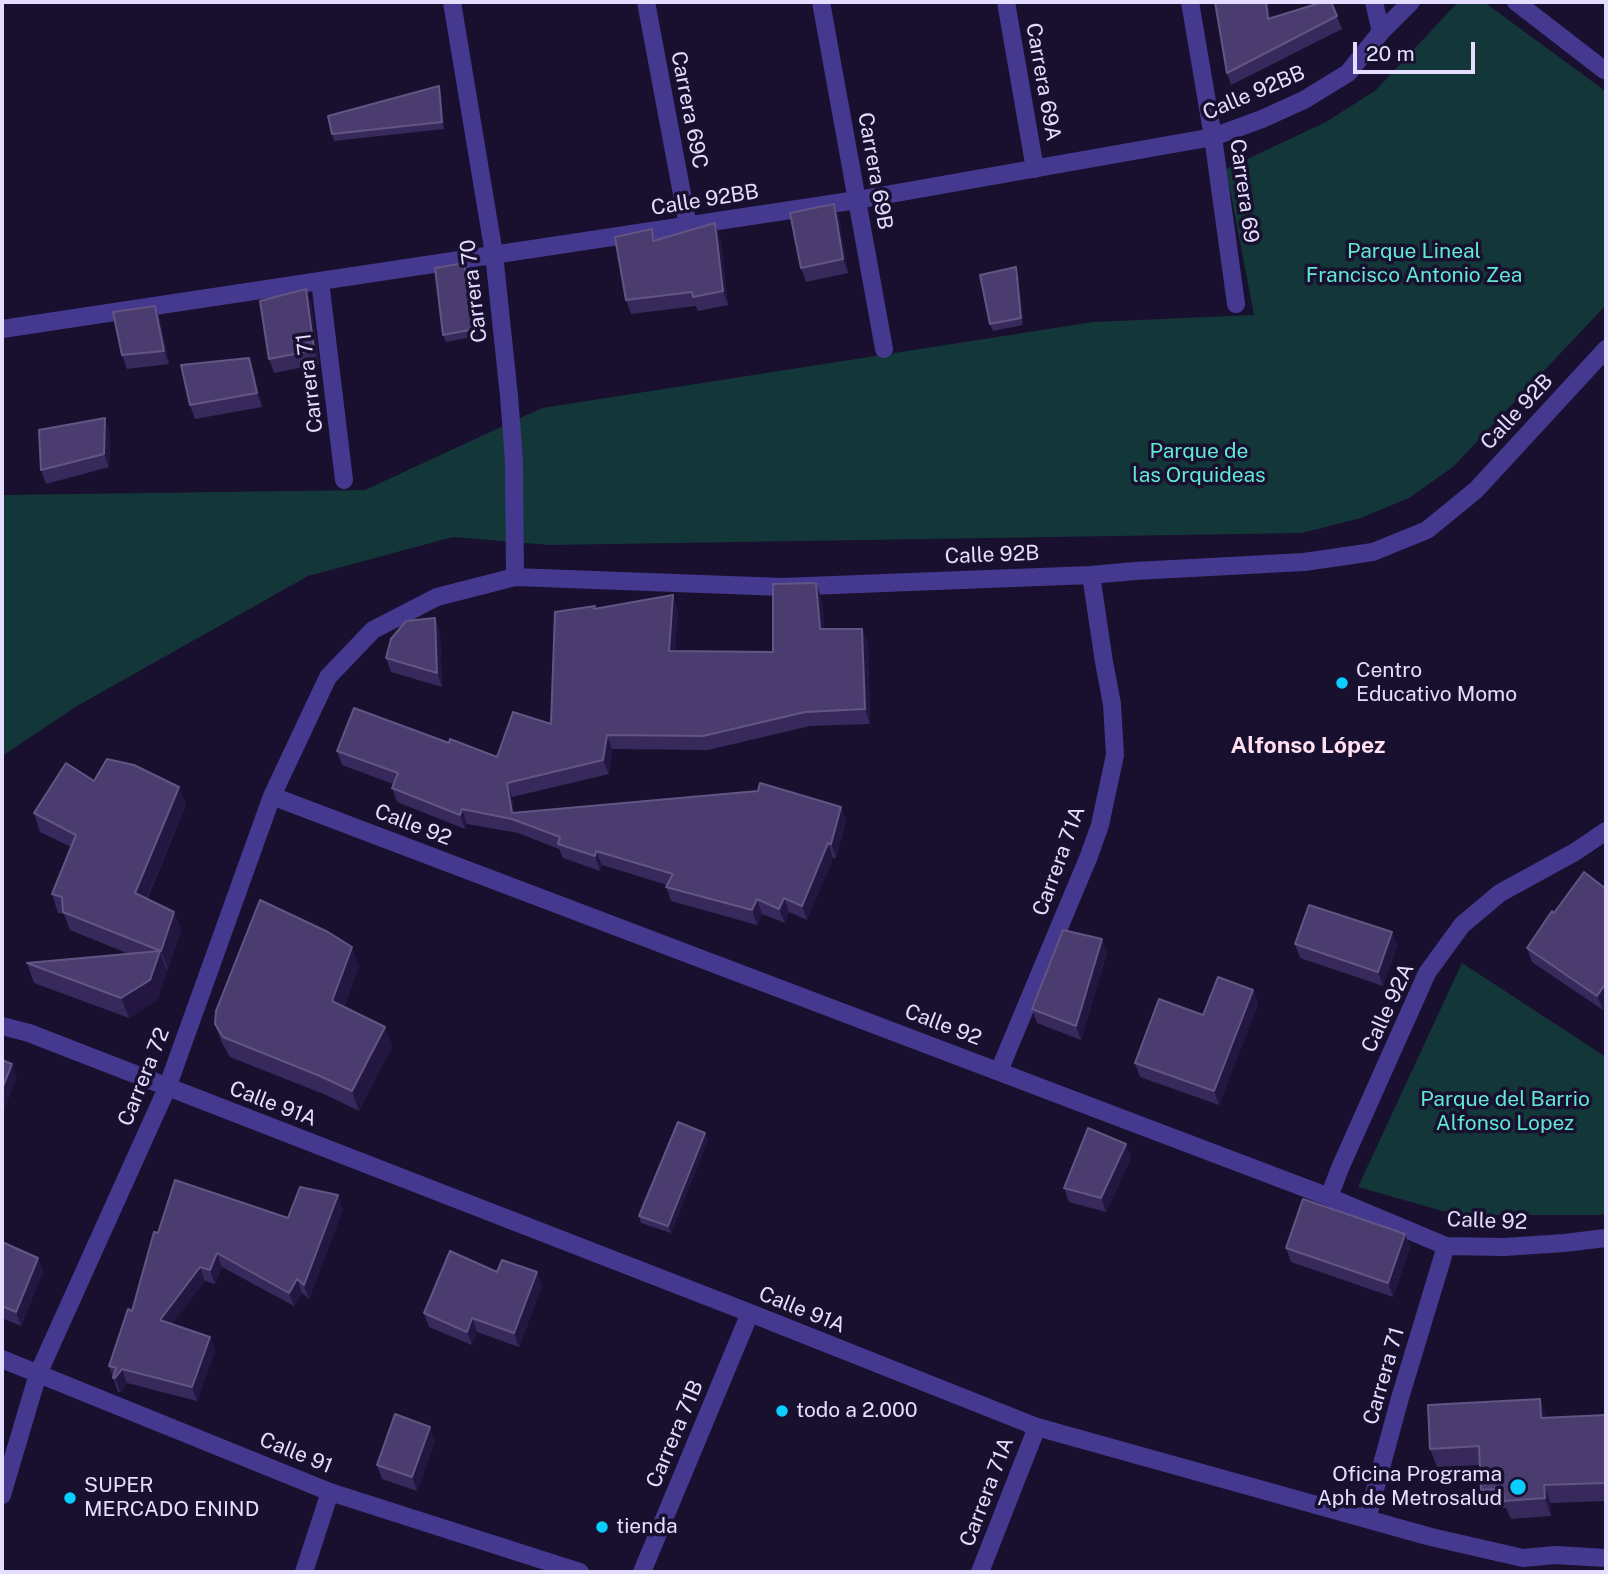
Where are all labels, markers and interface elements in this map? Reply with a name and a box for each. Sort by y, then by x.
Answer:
street label: Carrera 69A [1020,21,1066,143]
scale bar [1356,28,1478,72]
text: 20 m [1366,41,1415,66]
street label: Carrera 69C [665,49,713,171]
street label: Calle 92BB [1199,60,1309,126]
street label: Carrera 69B [852,110,898,232]
street label: Carrera 69 [1224,137,1264,245]
street label: Calle 92BB [649,179,761,221]
street label: Carrera 70 [455,238,493,344]
park label: Parque Lineal Francisco Antonio Zea [1306,239,1522,289]
street label: Carrera 71 [291,332,329,434]
street label: Calle 92B [1476,369,1558,455]
park label: Parque de las Orquideas [1132,439,1266,489]
street label: Calle 92B [944,541,1040,569]
place label: Centro Educativo Momo [1356,658,1517,708]
marker: Centro Educativo Momo [1334,675,1350,691]
district label: Alfonso López [1231,732,1385,760]
street label: Calle 92 [371,799,455,851]
street label: Carrera 71A [1027,803,1091,919]
street label: Calle 92A [1356,959,1420,1057]
street label: Calle 92 [901,999,985,1051]
street label: Carrera 72 [113,1024,175,1130]
street label: Calle 91A [226,1076,320,1132]
park label: Parque del Barrio Alfonso Lopez [1420,1087,1590,1137]
street label: Calle 92 [1446,1207,1528,1235]
street label: Calle 91A [755,1281,849,1339]
street label: Carrera 71 [1358,1324,1410,1428]
street label: Carrera 71B [641,1376,709,1492]
place label: todo a 2.000 [796,1398,918,1424]
marker: todo a 2.000 [774,1403,790,1419]
street label: Calle 91 [256,1427,336,1479]
street label: Carrera 71A [955,1434,1019,1550]
place label: Oficina Programa Aph de Metrosalud [1317,1462,1502,1512]
place label: SUPER MERCADO ENIND [84,1473,259,1523]
marker: Oficina Programa Aph de Metrosalud [1508,1477,1528,1497]
marker: SUPER MERCADO ENIND [62,1490,78,1506]
place label: tienda [616,1514,678,1540]
marker: tienda [594,1519,610,1535]

